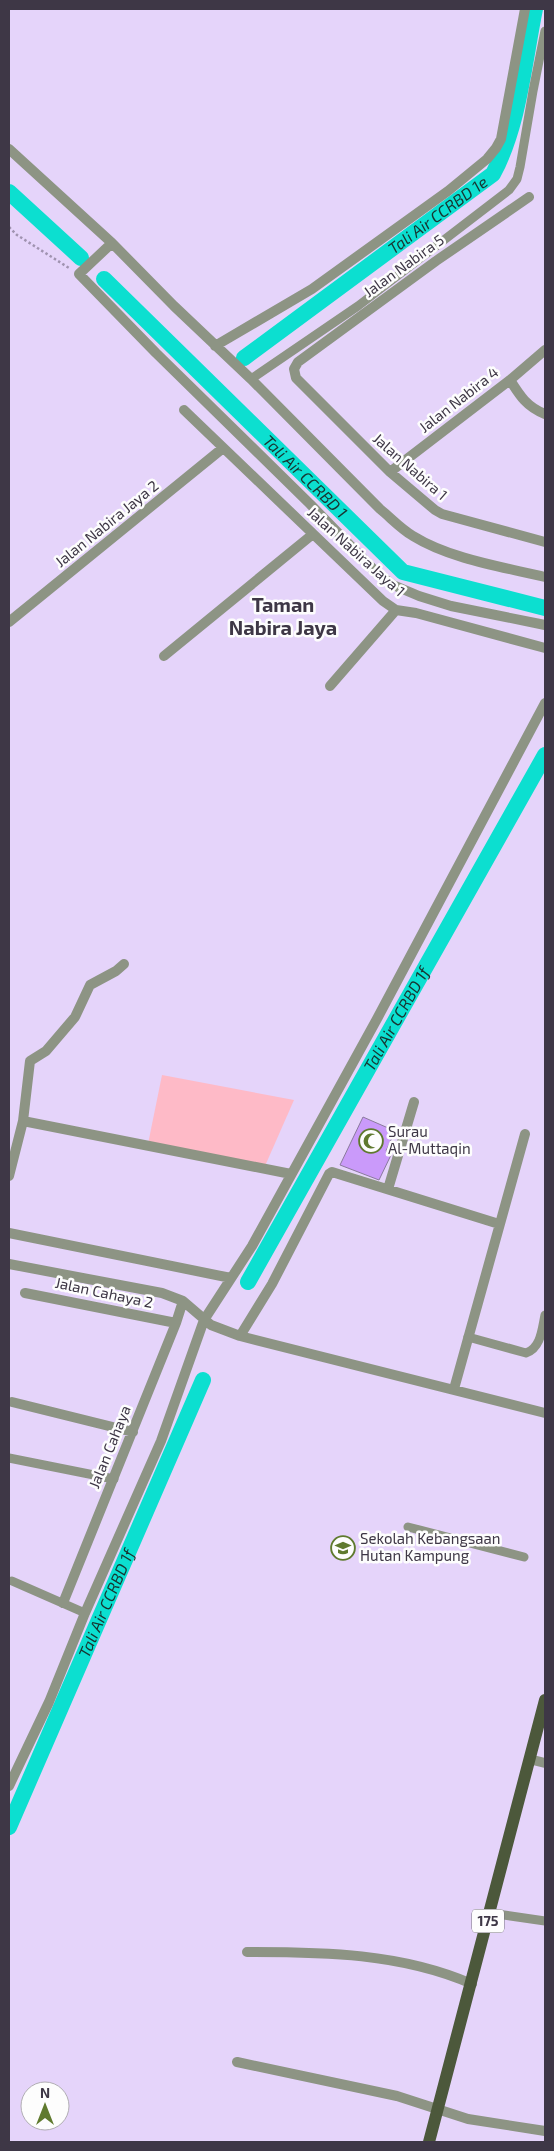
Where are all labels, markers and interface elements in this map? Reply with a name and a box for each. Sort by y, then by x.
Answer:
water label: Tali Air CCRBD 1e [384,171,491,257]
street label: Jalan Nabira 5 [360,230,447,300]
street label: Jalan Nabira 4 [415,363,502,436]
street label: Jalan Nabira 1 [370,429,452,503]
water label: Tali Air CCRBD 1 [260,431,352,521]
street label: Jalan Nabira Jaya 2 [51,476,162,570]
street label: Jalan Nabira Jaya 1 [304,503,409,600]
district label: Taman Nabira Jaya [229,592,337,640]
water label: Tali Air CCRBD 1f [359,962,434,1074]
place label: Surau Al-Muttaqin [388,1122,471,1157]
mosque icon: Surau Al-Muttaqin [358,1128,384,1154]
street label: Jalan Cahaya 2 [54,1273,155,1311]
street label: Jalan Cahaya [84,1402,134,1491]
place label: Sekolah Kebangsaan Hutan Kampung [360,1529,501,1564]
school or university icon: Sekolah Kebangsaan Hutan Kampung [330,1535,356,1561]
water label: Tali Air CCRBD 1f [74,1544,138,1660]
road number: 175 [472,1910,504,1932]
north arrow [20,2081,70,2131]
text: N [40,2084,50,2101]

